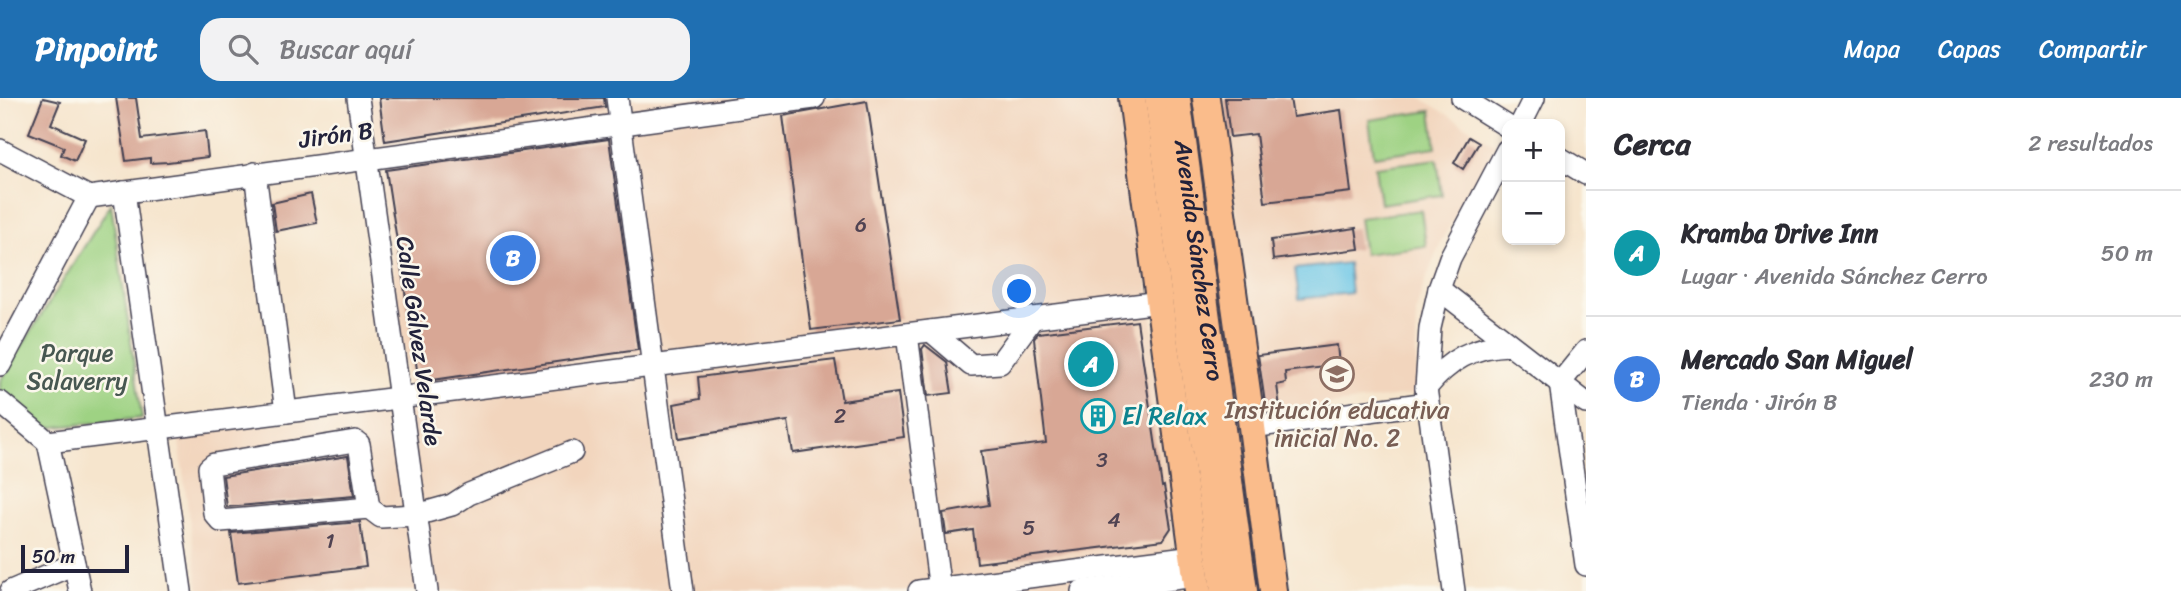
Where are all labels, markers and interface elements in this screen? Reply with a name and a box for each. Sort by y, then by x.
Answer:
search box [200,18,690,81]
text: Pinpoint [35,20,158,78]
text: Buscar aquí [280,26,412,72]
text: Mapa [1844,28,1900,70]
text: Capas [1938,28,2001,70]
text: Compartir [2039,28,2146,70]
icon: search [224,30,262,68]
street label: Jirón B [295,109,376,161]
text: Cerca [1614,117,1690,171]
map controls [1502,119,1565,245]
button: + [1502,119,1565,182]
text: 2 resultados [2028,123,2153,164]
street label: Avenida Sánchez Cerro [1162,136,1236,384]
button: − [1502,182,1565,245]
house number: 6 [855,206,867,244]
text: Kramba Drive Inn [1681,210,1878,256]
pin: B [490,232,536,284]
text: A [1629,233,1645,274]
text: 50 m [2101,233,2153,274]
street label: Calle Gálvez Velarde [384,234,455,449]
text: Lugar · Avenida Sánchez Cerro [1681,256,1988,297]
your location [1002,274,1036,308]
park label: Parque Salaverry [27,332,128,402]
text: Mercado San Miguel [1681,336,1913,382]
pin: A [1068,338,1114,390]
school or university icon: Institución educativa inicial No. 2 [1318,355,1356,393]
text: B [1630,359,1644,400]
text: 230 m [2089,359,2153,400]
text: Tienda · Jirón B [1681,382,1838,423]
place label: Institución educativa inicial No. 2 [1224,389,1450,459]
place label: El Relax [1122,395,1207,437]
house number: 2 [834,397,846,435]
building icon: El Relax [1079,397,1117,435]
house number: 3 [1096,441,1108,479]
house number: 4 [1107,501,1121,539]
house number: 5 [1023,509,1036,547]
house number: 1 [325,522,335,560]
text: 50 m [32,540,75,573]
scale bar [21,542,130,574]

